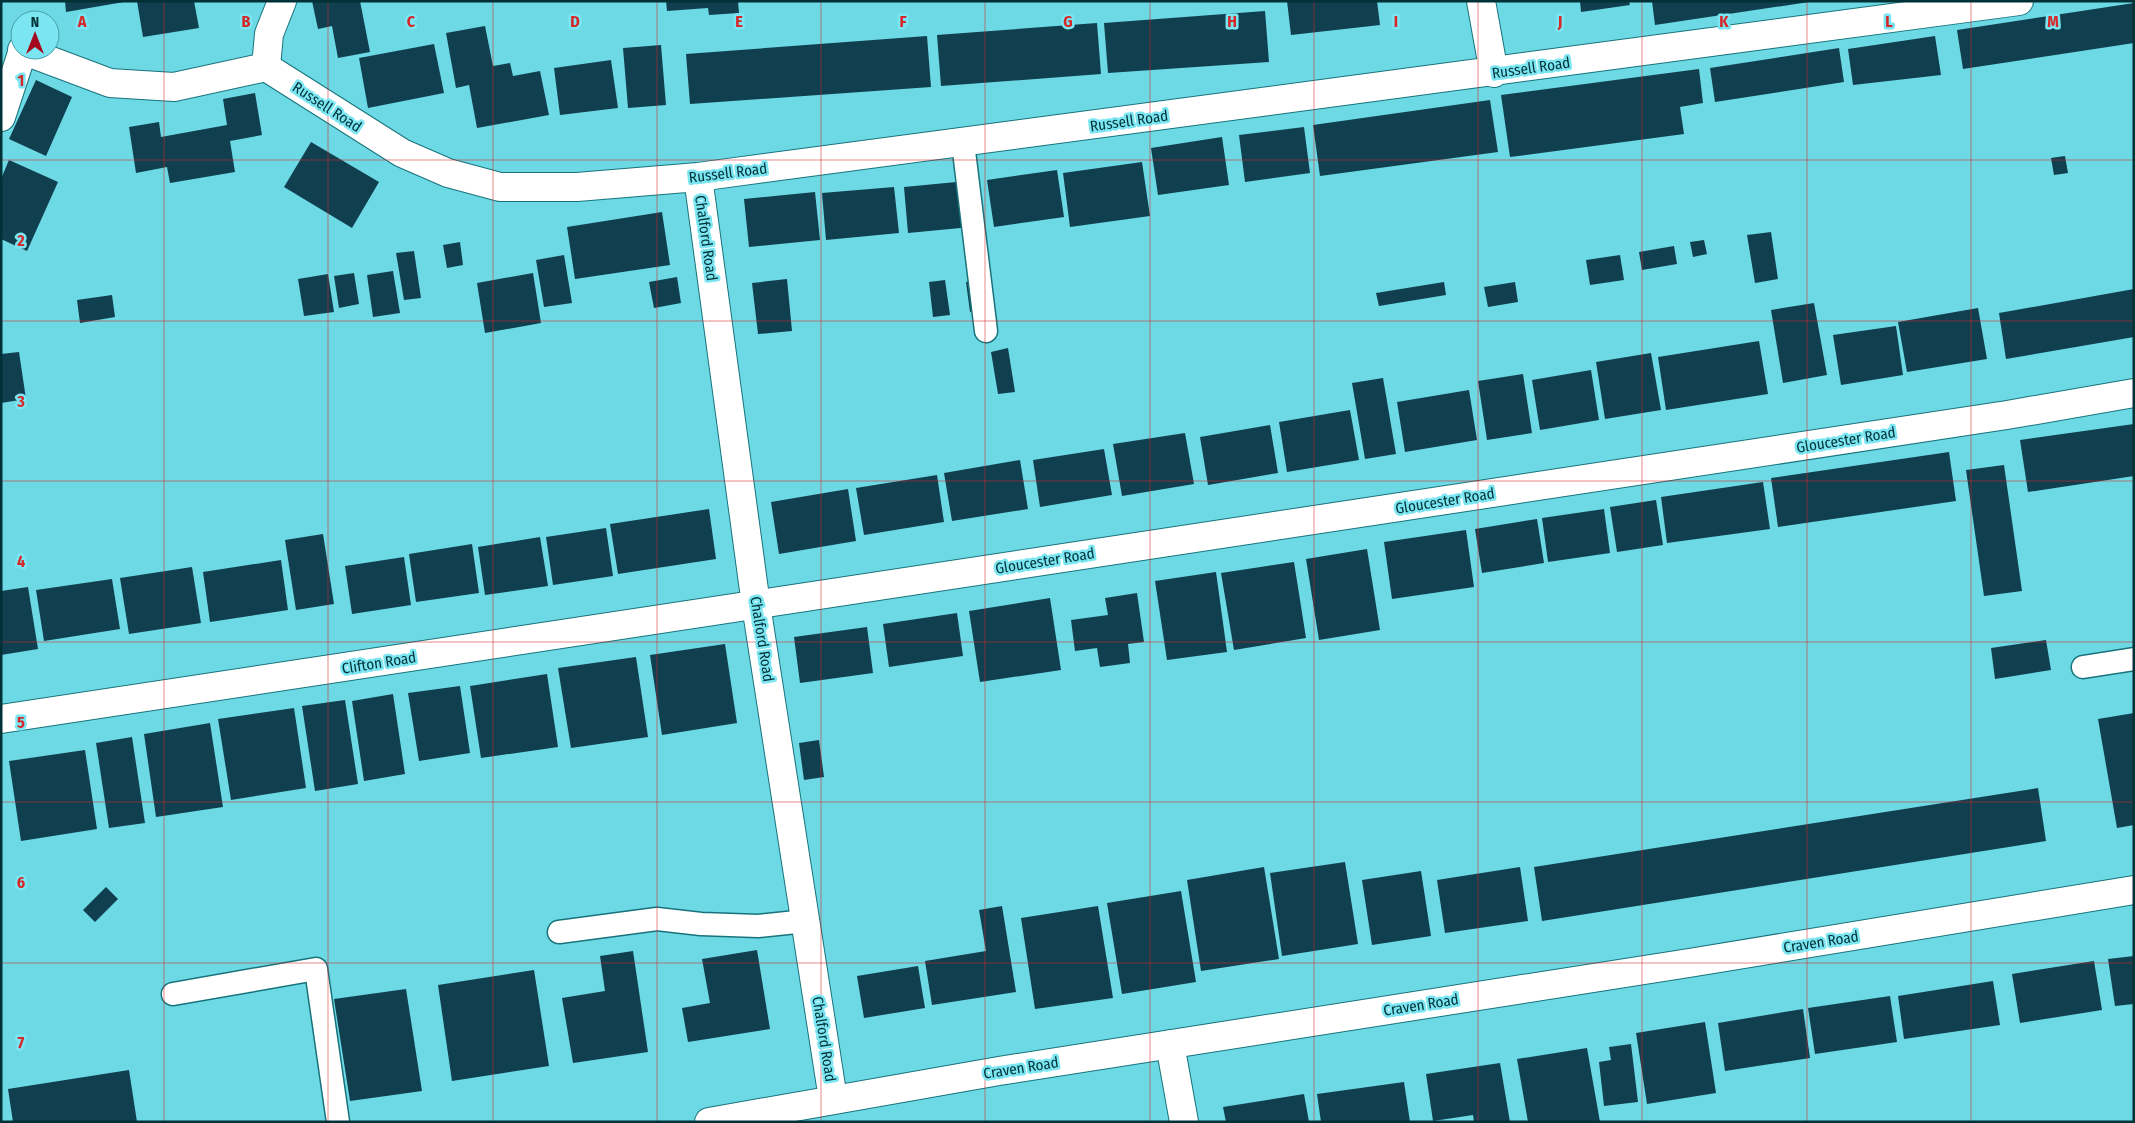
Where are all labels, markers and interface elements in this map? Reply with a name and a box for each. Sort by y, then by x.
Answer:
north arrow [10,10,60,60]
text: A [77,12,87,31]
text: B [242,12,251,31]
text: C [407,12,416,31]
text: D [570,12,580,31]
text: E [735,12,743,31]
text: F [899,12,907,31]
text: G [1063,12,1073,31]
text: H [1227,12,1237,31]
text: I [1394,12,1398,31]
text: J [1557,12,1562,31]
text: K [1719,12,1729,31]
text: L [1885,12,1893,31]
text: M [2047,12,2059,31]
text: N [31,14,39,31]
street label: Russell Road [1491,54,1571,82]
text: 1 [18,71,24,90]
street label: Russell Road [289,78,365,136]
street label: Russell Road [1089,107,1169,135]
street label: Russell Road [688,159,768,187]
street label: Chalford Road [691,194,721,282]
text: 2 [16,231,25,250]
text: 3 [16,392,25,411]
street label: Gloucester Road [1795,423,1897,457]
street label: Gloucester Road [1394,484,1496,518]
street label: Gloucester Road [994,544,1096,578]
text: 4 [17,552,25,571]
street label: Chalford Road [746,595,778,683]
street label: Clifton Road [341,648,417,678]
text: 5 [17,713,25,732]
text: 6 [17,873,25,892]
street label: Craven Road [1782,927,1860,957]
street label: Craven Road [1382,990,1460,1020]
street label: Chalford Road [808,995,840,1083]
text: 7 [18,1033,25,1052]
street label: Craven Road [982,1053,1060,1083]

